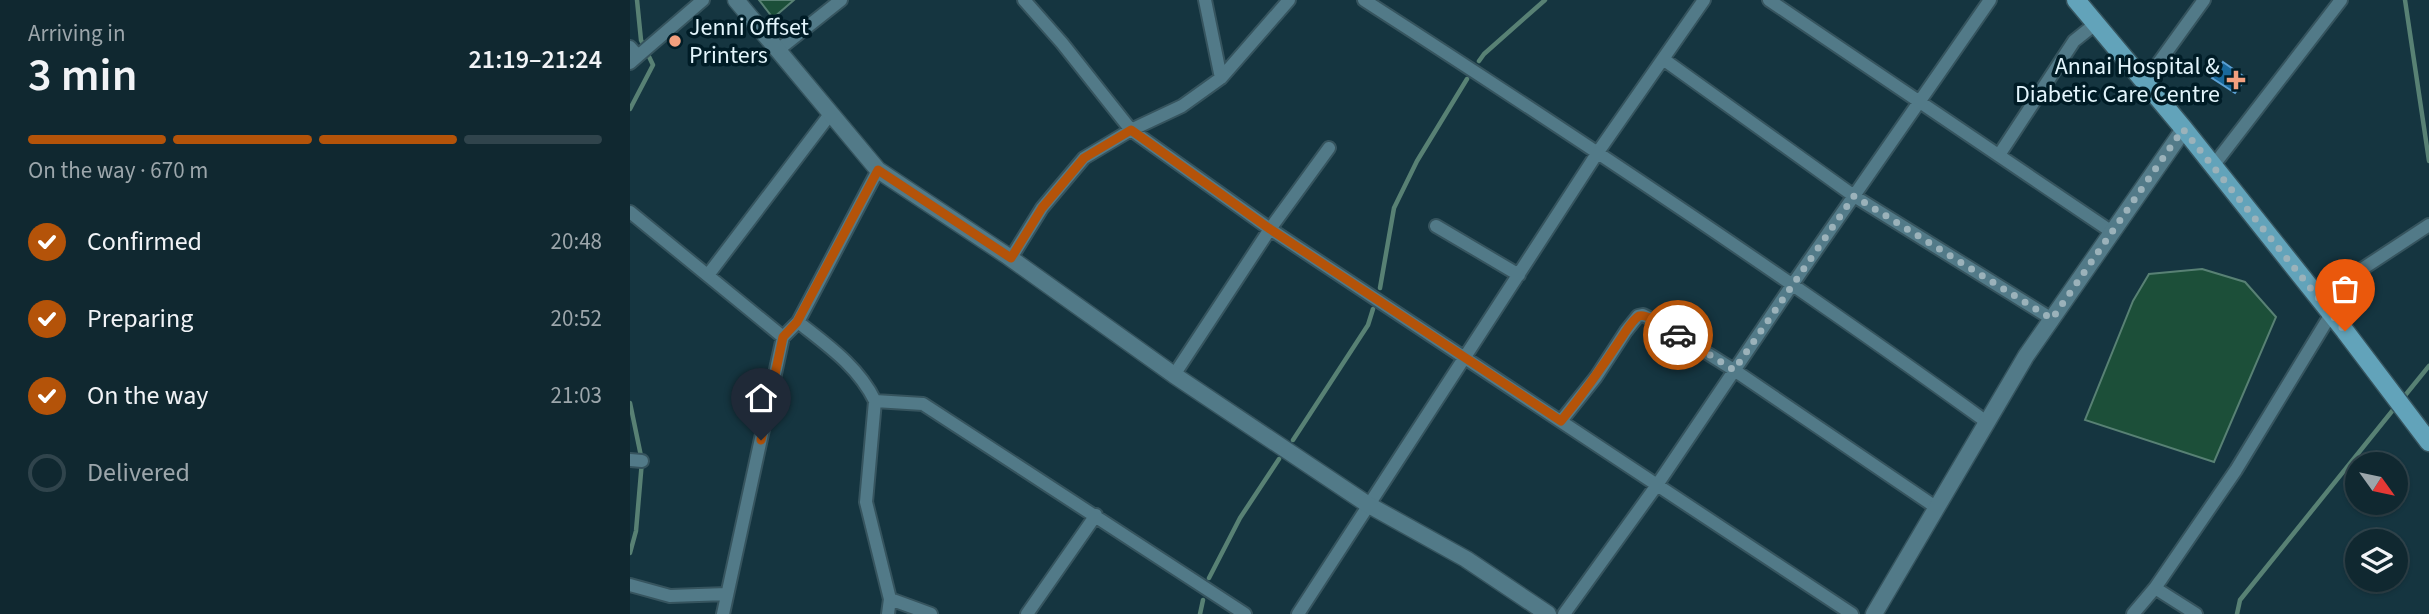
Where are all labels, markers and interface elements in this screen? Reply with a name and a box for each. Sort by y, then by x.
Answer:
place label: Jenni Offset Printers [689,10,809,73]
text: Arriving in [28,17,126,50]
marker: Jenni Offset Printers [667,33,683,49]
text: 21:19–21:24 [469,41,602,78]
text: 3 min [28,43,137,108]
place label: Annai Hospital & Diabetic Care Centre [2015,49,2220,112]
marker: Annai Hospital & Diabetic Care Centre [2226,70,2246,90]
text: On the way · 670 m [28,154,208,187]
icon: check [28,223,66,261]
text: Confirmed [87,223,202,260]
text: 20:48 [551,225,602,258]
pin [2315,259,2375,331]
icon: bag [2326,270,2364,308]
icon: check [28,300,66,338]
text: Preparing [87,300,193,337]
courier [1643,300,1713,370]
text: 20:52 [551,302,602,335]
icon: car [1659,316,1697,354]
pin [731,368,791,440]
icon: check [28,377,66,415]
text: On the way [87,377,208,414]
text: 21:03 [551,379,602,412]
icon: home [742,379,780,417]
north arrow [2345,452,2408,514]
map controls [2345,452,2408,592]
text: Delivered [87,454,190,491]
button: layers [2345,529,2408,592]

